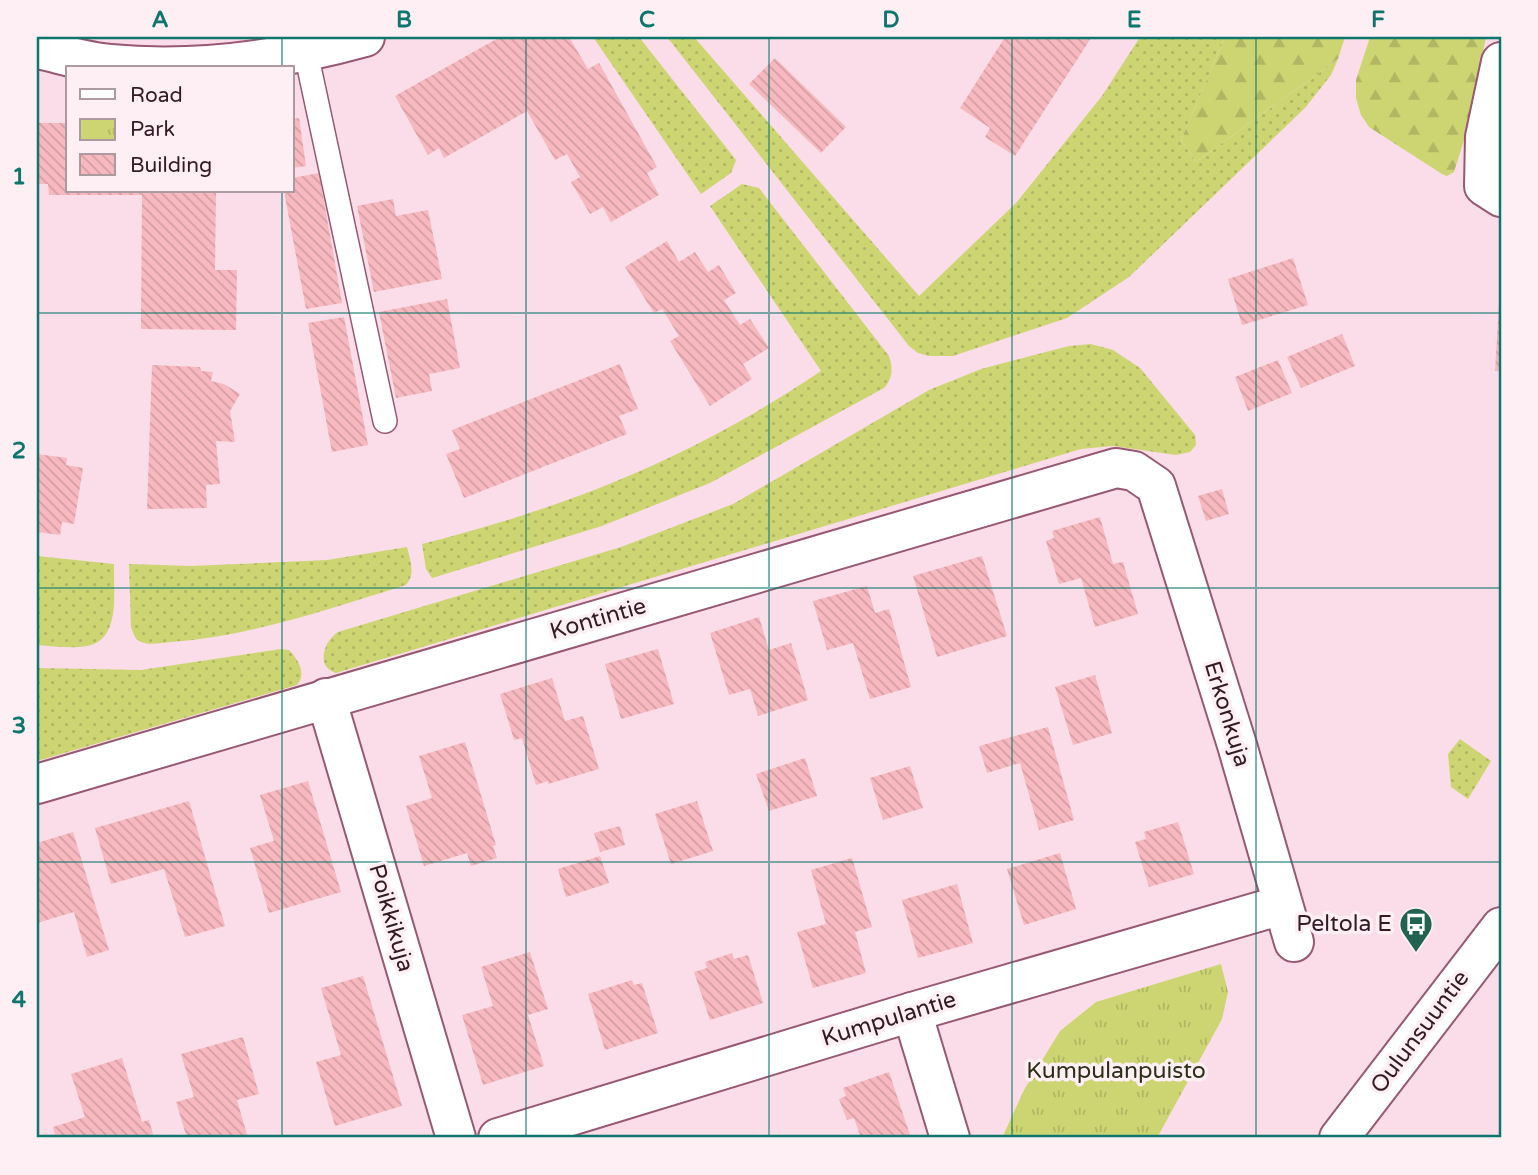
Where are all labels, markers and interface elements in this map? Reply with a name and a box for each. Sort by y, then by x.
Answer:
text: A [151,6,169,34]
text: B [396,6,412,34]
text: C [639,6,655,34]
text: D [882,6,900,34]
text: E [1127,6,1141,34]
text: F [1371,6,1385,34]
legend [66,66,294,192]
text: Road [130,83,183,108]
text: Park [130,117,175,142]
text: Building [130,153,212,178]
text: 1 [12,163,26,191]
text: 2 [12,437,26,465]
street label: Kontintie [547,592,649,646]
street label: Erkonkuja [1198,658,1256,770]
text: 3 [12,712,26,740]
street label: Poikkikuja [362,861,420,975]
bus stop icon: Peltola E [1397,905,1435,954]
place label: Peltola E [1296,910,1392,938]
street label: Oulunsuuntie [1365,965,1475,1099]
street label: Kumpulantie [818,985,960,1053]
text: 4 [12,986,27,1014]
park label: Kumpulanpuisto [1026,1057,1206,1085]

